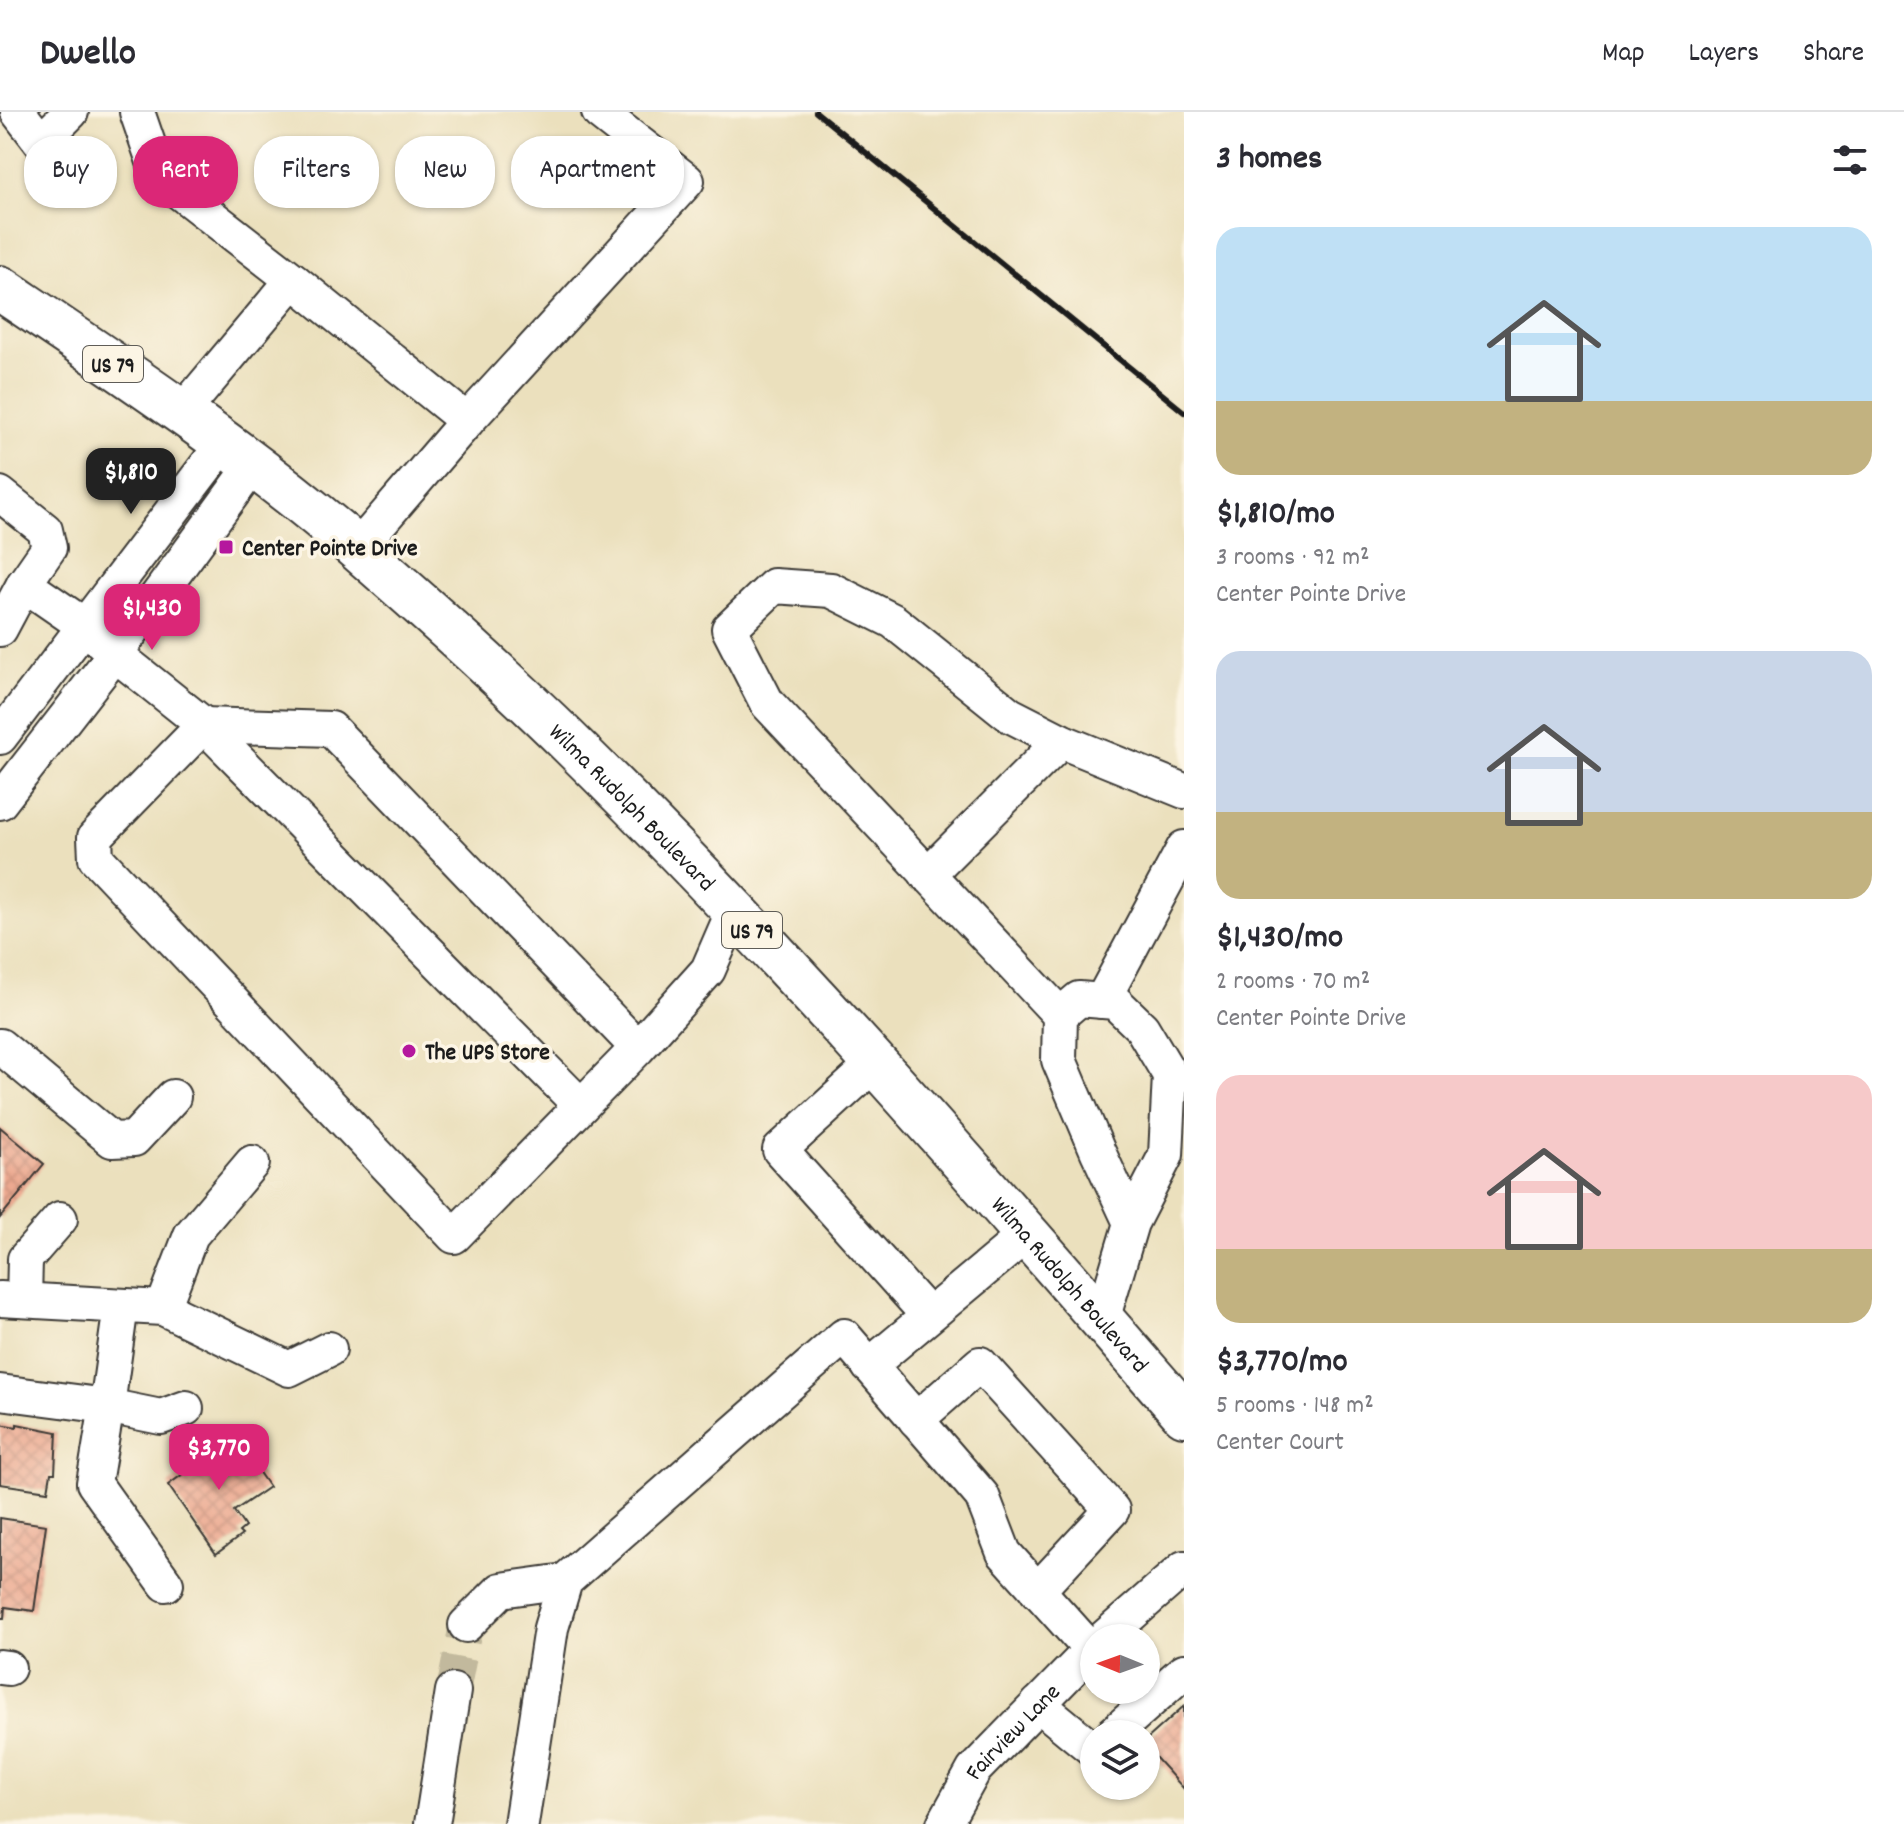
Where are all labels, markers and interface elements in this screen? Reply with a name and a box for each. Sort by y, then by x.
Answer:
text: Dwello [40,28,136,83]
text: Map [1602,35,1645,75]
text: Layers [1689,35,1759,75]
text: Share [1803,35,1864,75]
chip: Buy [24,136,117,208]
chip: Rent [133,136,238,208]
chip: Filters [254,136,379,208]
chip: New [395,136,495,208]
chip: Apartment [511,136,684,208]
text: 3 homes [1216,136,1322,185]
icon: filters [1828,138,1872,182]
icon: home [1472,279,1616,423]
road number: US 79 [83,346,143,382]
pin: $1,810 [66,448,196,516]
text: $1,810 [104,455,158,492]
text: $1,810/mo [1216,491,1335,540]
place label: Center Pointe Drive [242,533,418,567]
marker: Center Pointe Drive [217,538,235,556]
text: 3 rooms · 92 m² [1216,540,1370,577]
text: Center Pointe Drive [1216,577,1406,614]
pin: $1,430 [87,584,217,652]
text: $1,430 [122,591,182,628]
icon: home [1472,703,1616,847]
street label: Wilma Rudolph Boulevard [540,717,722,900]
road number: US 79 [722,912,782,948]
text: $1,430/mo [1216,915,1343,964]
text: 2 rooms · 70 m² [1216,964,1370,1001]
text: Center Pointe Drive [1216,1001,1406,1038]
place label: The UPS Store [425,1037,550,1071]
marker: The UPS Store [400,1042,418,1060]
icon: home [1472,1127,1616,1271]
street label: Wilma Rudolph Boulevard [982,1190,1155,1382]
text: $3,770/mo [1216,1339,1348,1388]
text: 5 rooms · 148 m² [1216,1388,1374,1425]
pin: $3,770 [154,1424,284,1492]
text: Center Court [1216,1425,1344,1462]
text: $3,770 [187,1431,251,1468]
north arrow [1080,1624,1160,1704]
map controls [1080,1624,1160,1800]
street label: Fairview Lane [958,1677,1069,1787]
button: layers [1080,1720,1160,1800]

